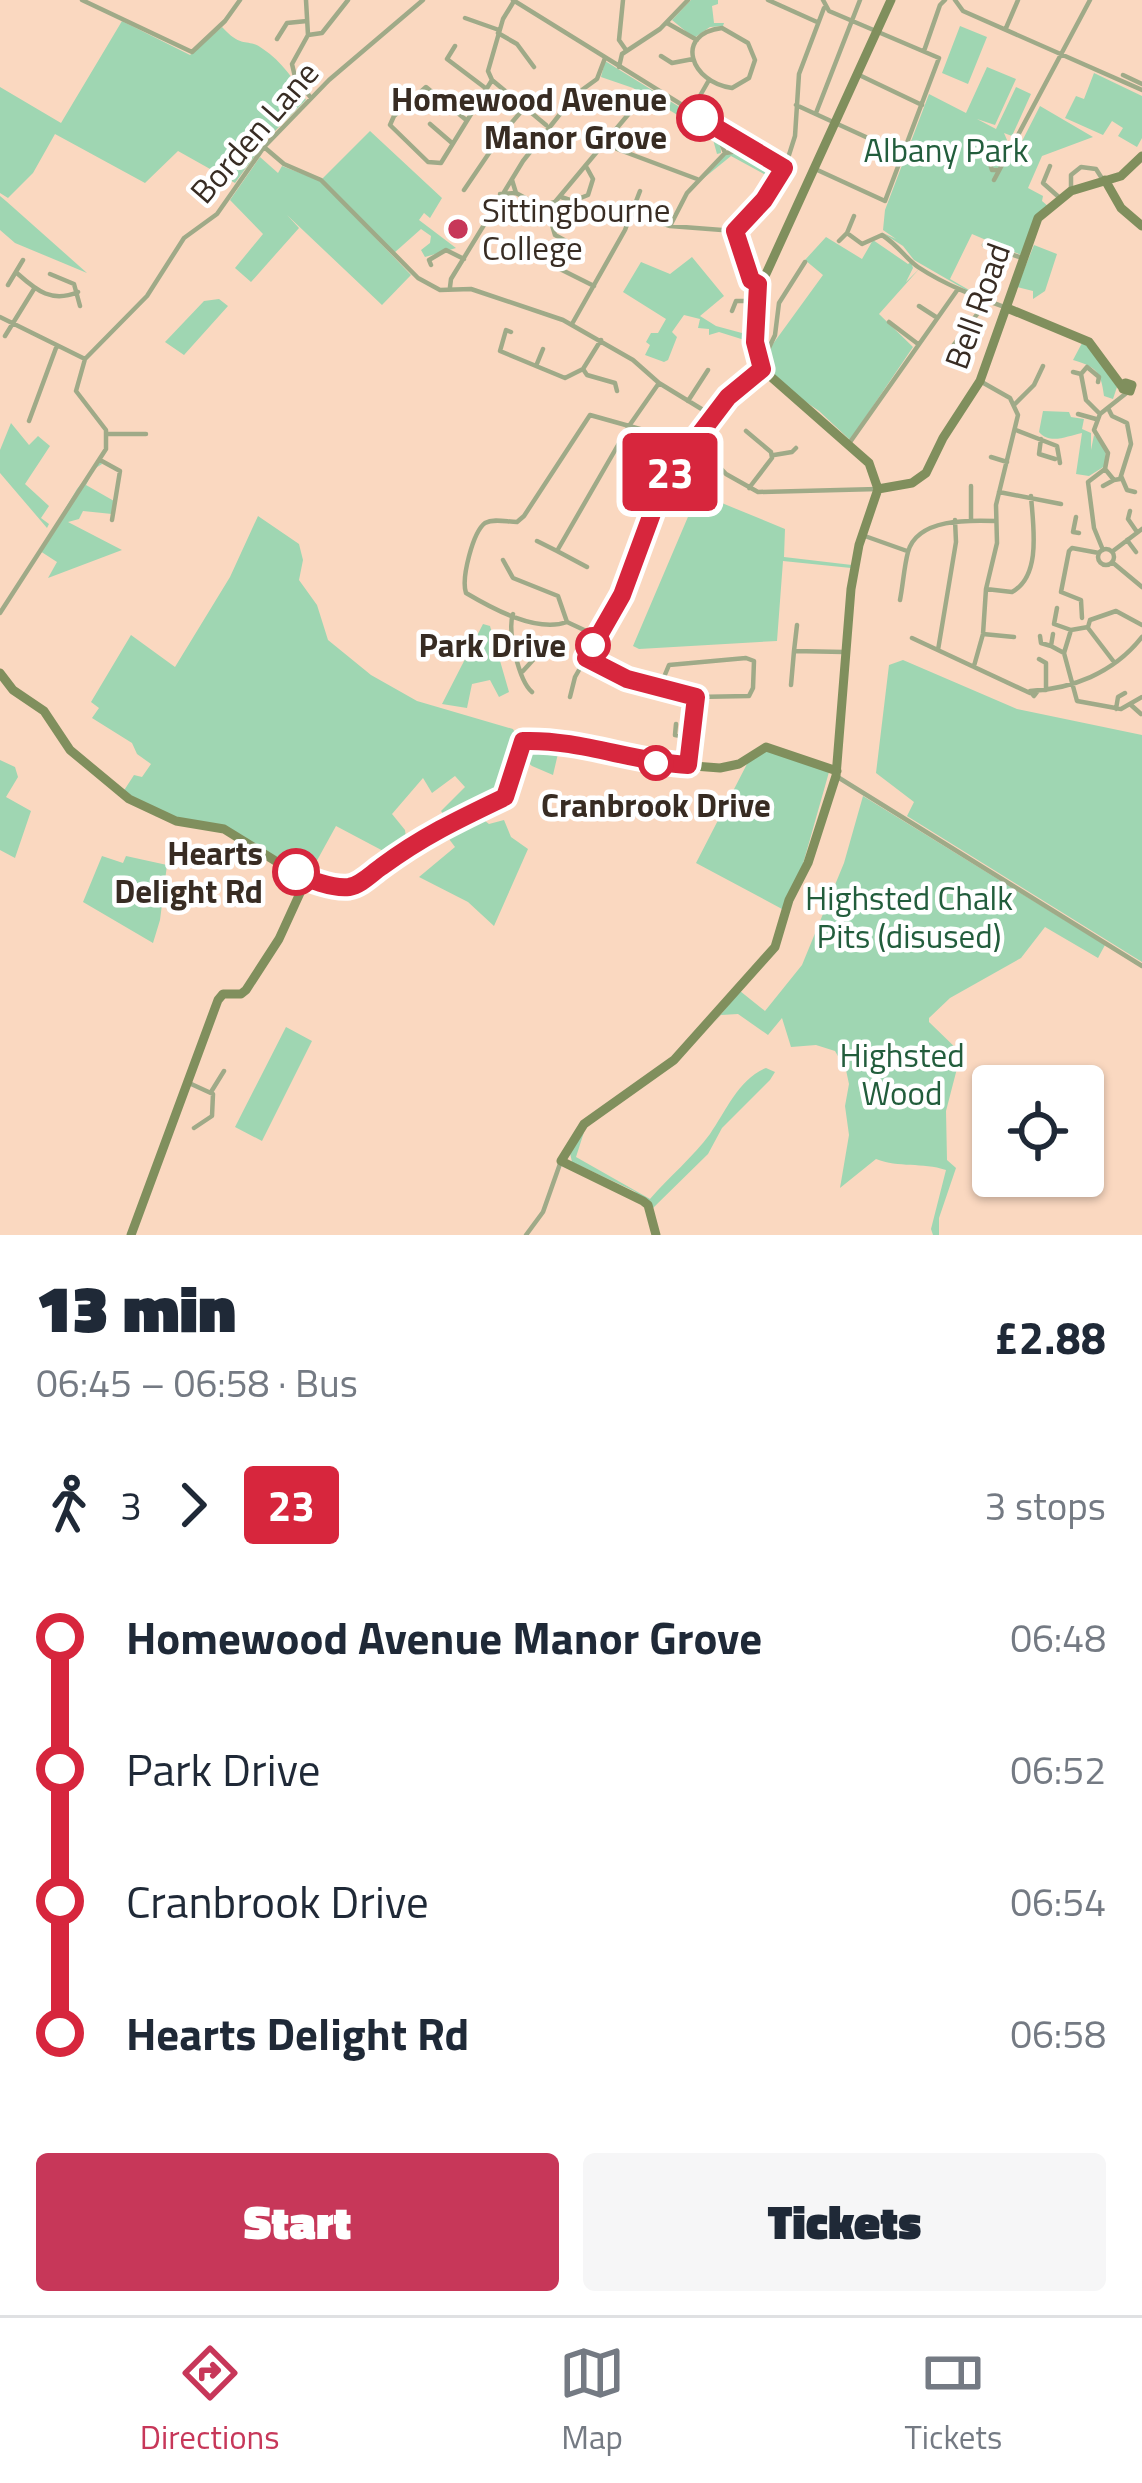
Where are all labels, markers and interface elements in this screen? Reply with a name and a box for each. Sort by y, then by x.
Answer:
street label: Borden Lane [178,50,330,214]
place label: Homewood Avenue Manor Grove [391,74,667,162]
marker: Homewood Avenue Manor Grove [678,96,722,140]
park label: Albany Park [863,125,1029,175]
place label: Sittingbourne College [482,185,670,273]
marker: Sittingbourne College [445,216,471,242]
street label: Bell Road [931,236,1023,376]
line badge: 23 [616,433,724,511]
text: 23 [646,440,694,504]
place label: Park Drive [418,620,566,670]
marker: Park Drive [577,629,609,661]
marker: Cranbrook Drive [640,747,672,779]
place label: Cranbrook Drive [541,780,771,830]
place label: Hearts Delight Rd [114,828,263,916]
marker: Hearts Delight Rd [274,850,318,894]
park label: Highsted Chalk Pits (disused) [805,873,1013,961]
park label: Highsted Wood [839,1030,965,1118]
map controls [972,1065,1104,1197]
button: locate [972,1065,1104,1197]
text: 13 min [36,1257,236,1358]
text: £2.88 [994,1303,1106,1371]
text: 06:45 – 06:58 · Bus [36,1353,358,1412]
icon: walk [36,1472,102,1538]
icon: forward [160,1472,226,1538]
text: 23 [268,1473,315,1537]
text: 3 [120,1476,142,1535]
text: 3 stops [984,1476,1106,1535]
text: Homewood Avenue Manor Grove [126,1603,762,1671]
text: 06:48 [1010,1608,1106,1667]
text: Park Drive [126,1735,320,1803]
text: 06:52 [1010,1740,1106,1799]
text: Cranbrook Drive [126,1867,429,1935]
text: 06:54 [1010,1872,1106,1931]
text: Hearts Delight Rd [126,1999,469,2067]
text: 06:58 [1010,2004,1106,2063]
button: Start [36,2153,559,2291]
button: Tickets [583,2153,1106,2291]
tab: Directions [140,2340,280,2462]
tab: Map [559,2340,625,2462]
tab: Tickets [904,2340,1002,2462]

